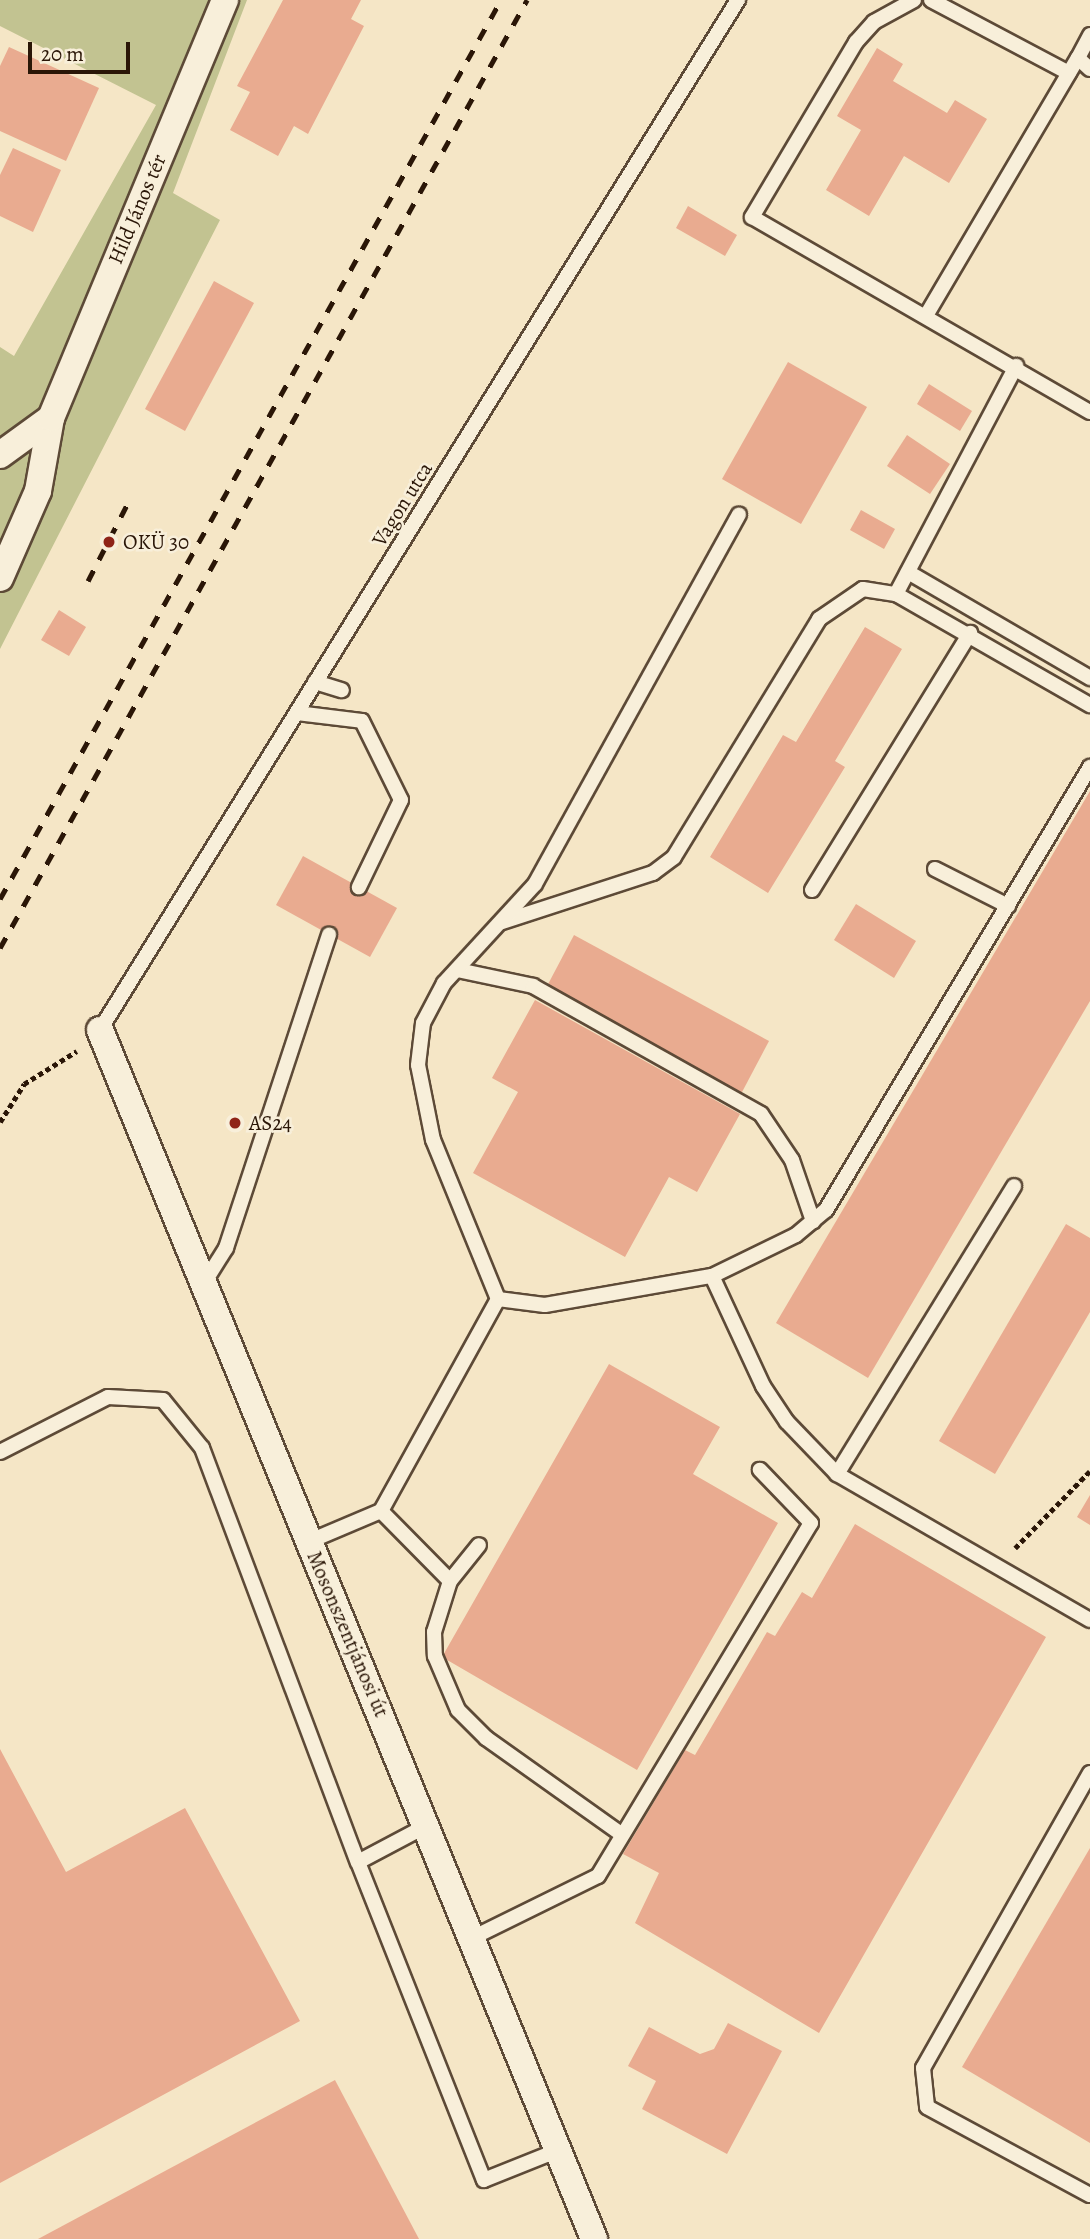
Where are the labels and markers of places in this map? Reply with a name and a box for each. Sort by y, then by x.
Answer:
place label: OKÜ 30 [123,529,189,555]
marker: OKÜ 30 [101,534,117,550]
place label: AS24 [249,1110,292,1136]
marker: AS24 [227,1115,243,1131]

